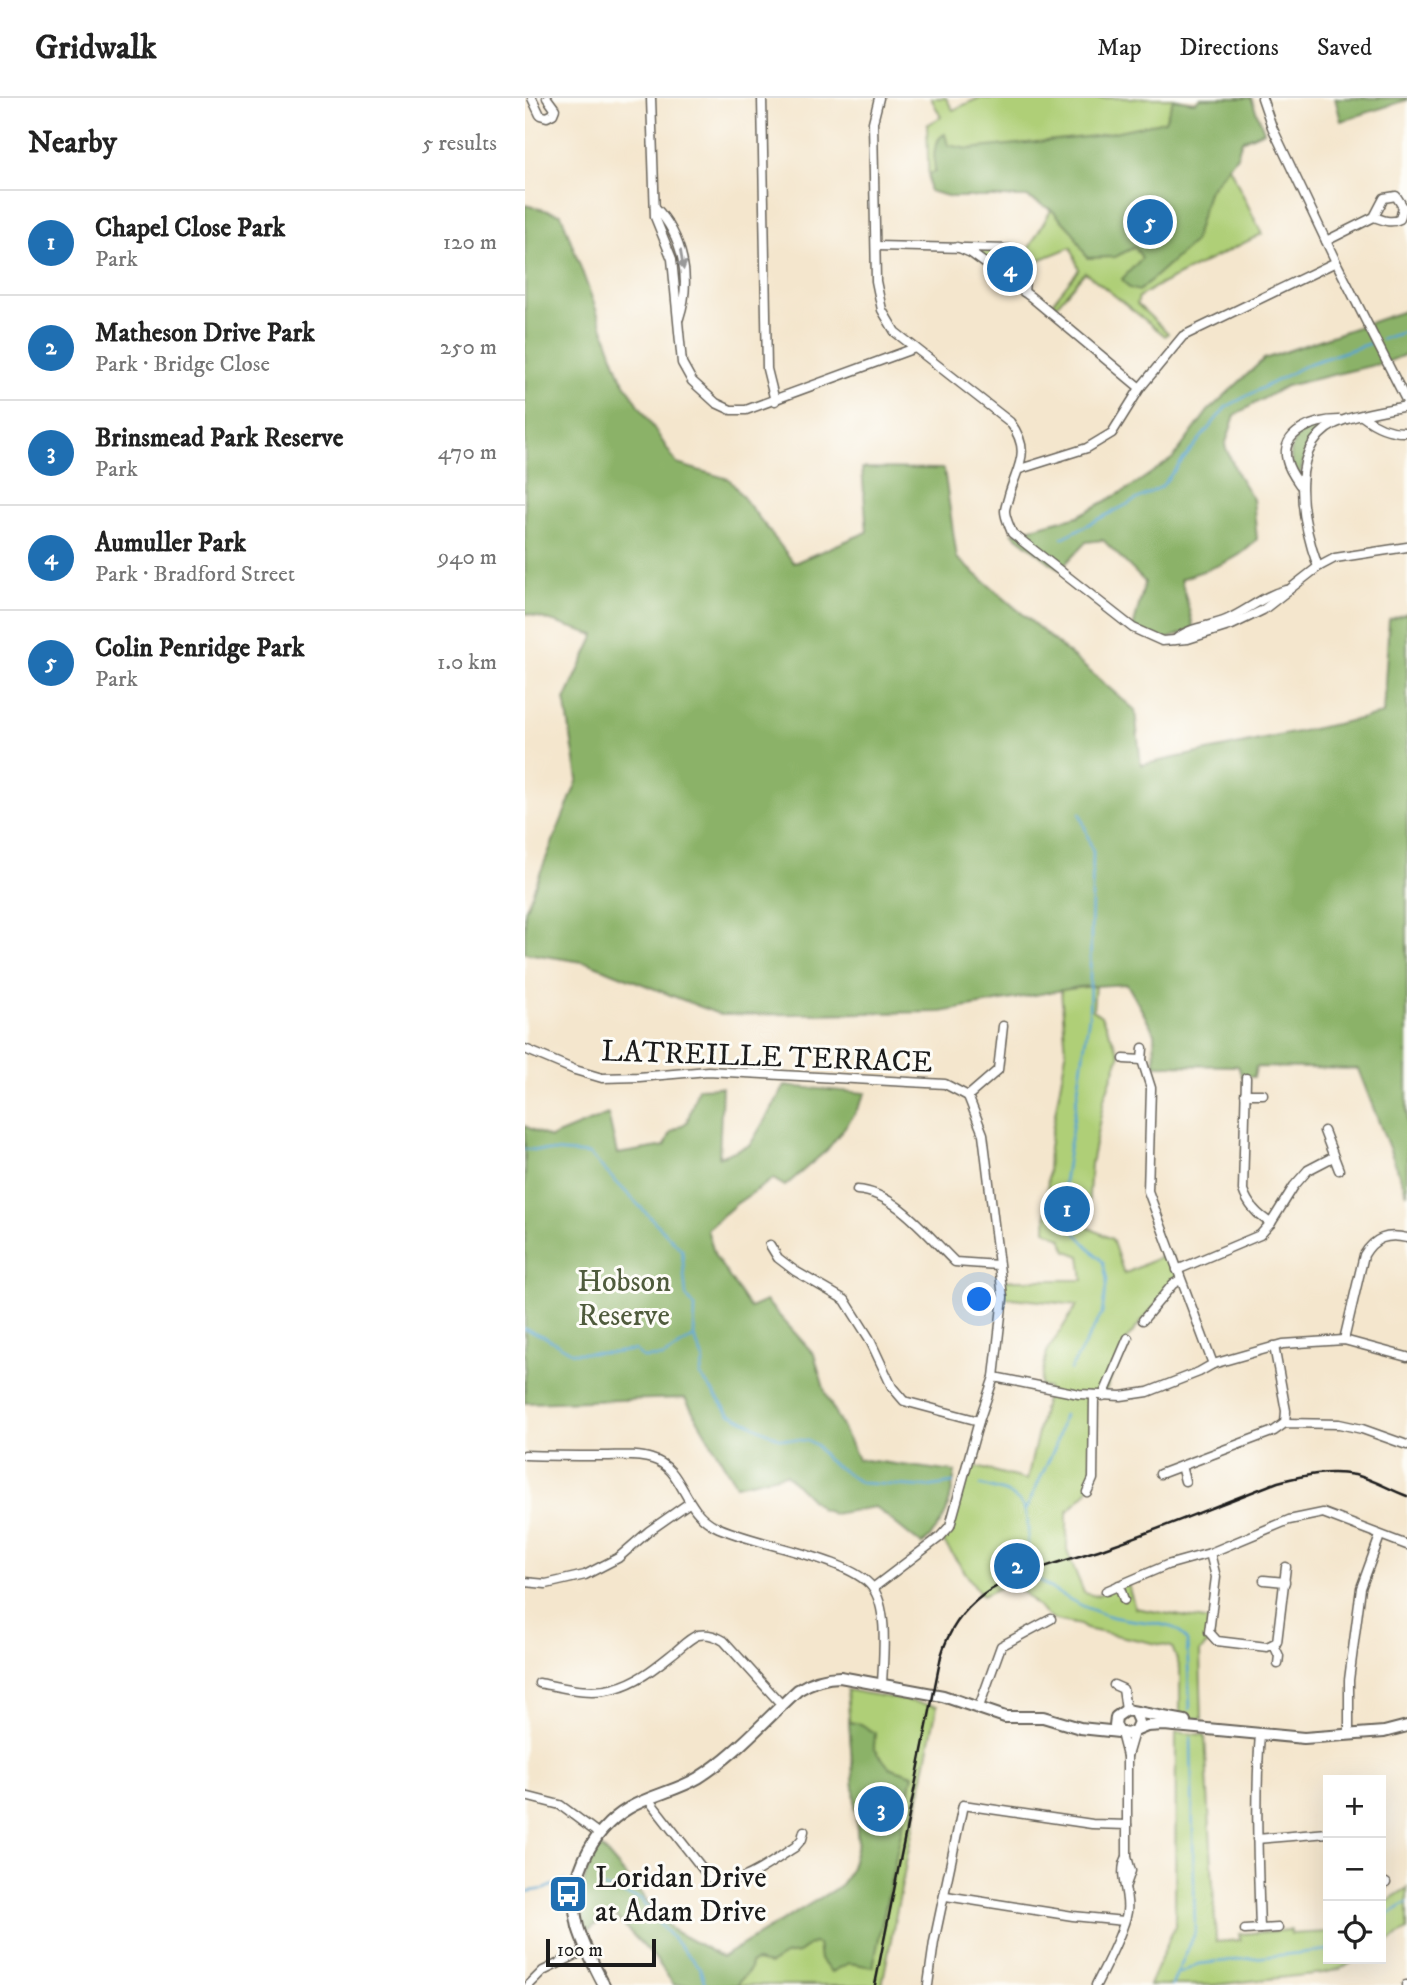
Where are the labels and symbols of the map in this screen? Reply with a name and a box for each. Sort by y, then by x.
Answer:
pin: 5 [1127,196,1173,248]
pin: 4 [987,243,1033,295]
one-way arrow [677,249,688,271]
street label: LATREILLE TERRACE [601,1033,933,1082]
pin: 1 [1044,1183,1090,1235]
park label: Hobson Reserve [577,1264,671,1335]
your location [962,1282,996,1316]
pin: 2 [994,1540,1040,1592]
pin: 3 [858,1783,904,1835]
place label: Loridan Drive at Adam Drive [595,1860,767,1931]
bus stop icon: Loridan Drive at Adam Drive [547,1873,589,1915]
scale bar [546,1936,656,1968]

